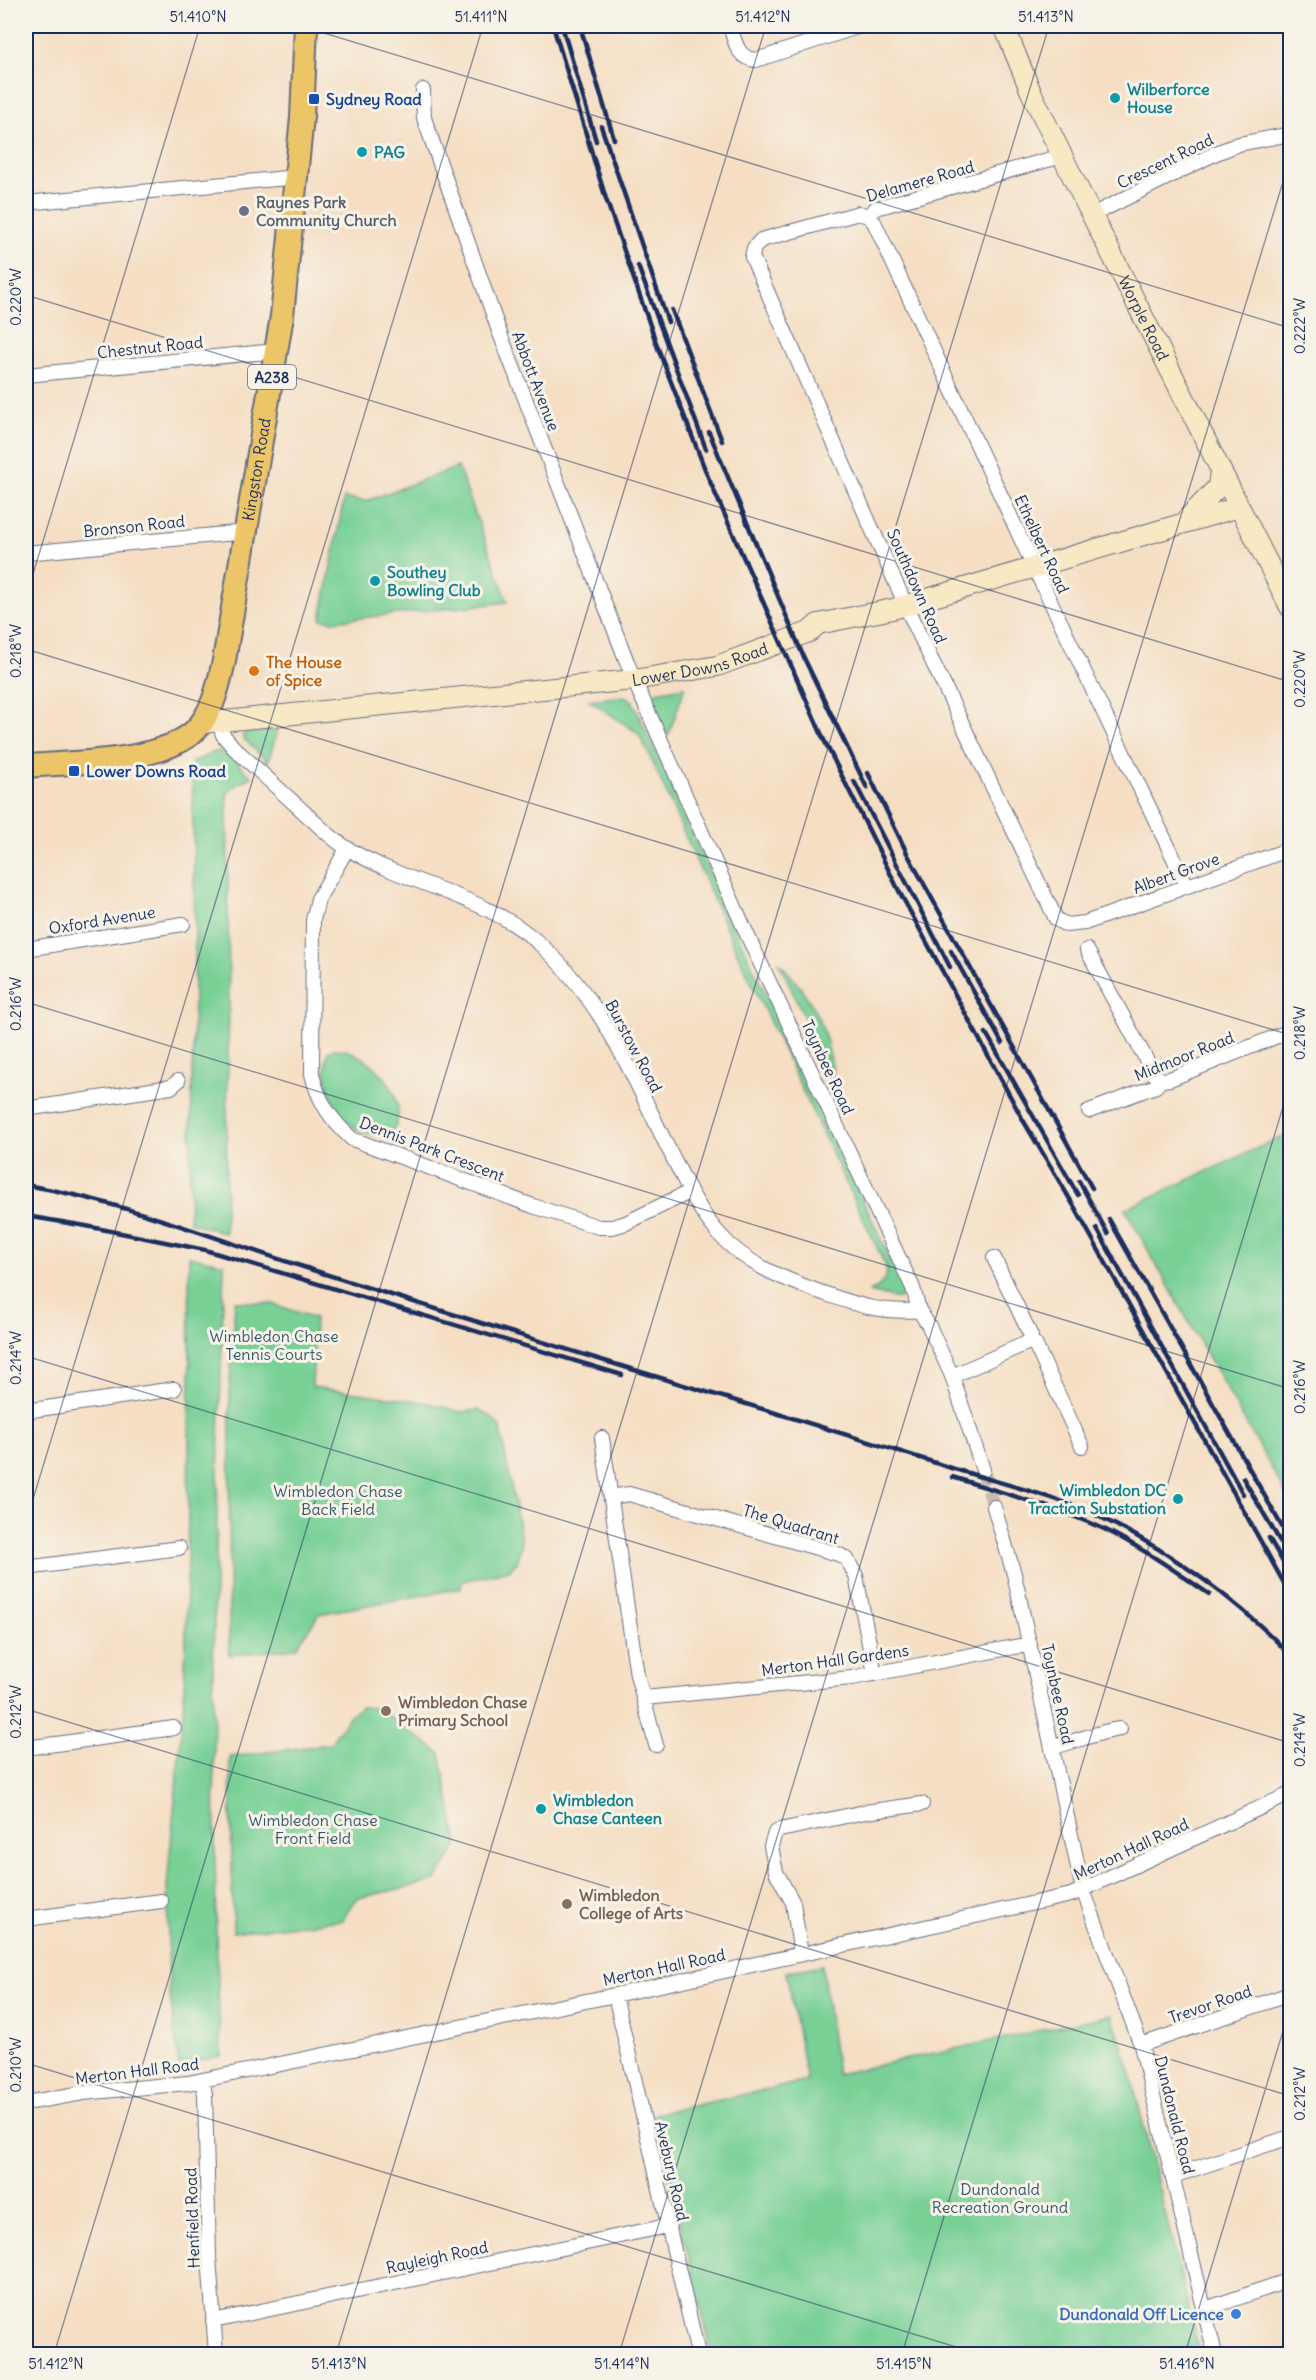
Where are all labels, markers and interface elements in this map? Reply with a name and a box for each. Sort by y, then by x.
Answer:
text: 51.410°N [169,7,227,26]
text: 51.411°N [454,7,508,26]
text: 51.412°N [735,7,791,26]
text: 51.413°N [1018,7,1074,26]
place label: Wilberforce House [1127,79,1210,117]
place label: Sydney Road [326,89,422,110]
marker: Wilberforce House [1108,91,1122,105]
marker: Sydney Road [307,92,321,106]
street label: Crescent Road [1114,129,1216,193]
place label: PAG [374,142,405,162]
marker: PAG [355,145,369,159]
street label: Delamere Road [864,156,976,206]
place label: Raynes Park Community Church [256,192,397,231]
marker: Raynes Park Community Church [237,204,251,218]
text: 0.220°W [6,268,25,326]
street label: Worple Road [1114,272,1174,364]
text: 0.222°W [1290,297,1309,354]
street label: Abbott Avenue [508,328,564,434]
street label: Chestnut Road [96,331,204,363]
road number: A238 [248,365,296,389]
street label: Kingston Road [238,417,275,522]
street label: Ethelbert Road [1010,491,1074,597]
street label: Bronson Road [82,511,186,541]
street label: Southdown Road [883,526,951,646]
place label: Southey Bowling Club [387,562,481,601]
marker: Southey Bowling Club [368,574,382,588]
text: 0.218°W [6,623,25,678]
street label: Lower Downs Road [630,638,771,690]
text: 0.220°W [1290,650,1309,708]
place label: The House of Spice [266,652,342,691]
marker: The House of Spice [247,664,261,678]
place label: Lower Downs Road [86,761,226,781]
marker: Lower Downs Road [67,764,81,778]
street label: Albert Grove [1130,848,1222,898]
street label: Oxford Avenue [47,902,157,938]
text: 0.216°W [6,976,25,1031]
street label: Burstow Road [601,996,667,1096]
text: 0.218°W [1290,1005,1309,1060]
street label: Toynbee Road [797,1017,859,1117]
street label: Midmoor Road [1131,1027,1237,1085]
street label: Dennis Park Crescent [357,1112,508,1186]
park label: Wimbledon Chase Tennis Courts [209,1326,339,1364]
text: 0.214°W [6,1330,25,1385]
text: 0.216°W [1290,1359,1309,1414]
place label: Wimbledon DC Traction Substation [1028,1480,1166,1518]
park label: Wimbledon Chase Back Field [273,1481,403,1519]
marker: Wimbledon DC Traction Substation [1171,1492,1185,1506]
street label: The Quadrant [740,1500,842,1548]
street label: Merton Hall Gardens [760,1640,910,1680]
street label: Toynbee Road [1038,1642,1078,1746]
text: 0.212°W [6,1685,25,1739]
place label: Wimbledon Chase Primary School [398,1692,528,1731]
marker: Wimbledon Chase Primary School [379,1704,393,1718]
text: 0.214°W [1290,1712,1309,1767]
place label: Wimbledon Chase Canteen [553,1790,662,1828]
marker: Wimbledon Chase Canteen [534,1802,548,1816]
park label: Wimbledon Chase Front Field [248,1810,378,1848]
street label: Merton Hall Road [1070,1814,1192,1884]
place label: Wimbledon College of Arts [579,1885,683,1924]
marker: Wimbledon College of Arts [560,1897,574,1911]
street label: Merton Hall Road [601,1944,727,1990]
street label: Trevor Road [1166,1980,1254,2028]
text: 0.210°W [6,2037,25,2093]
street label: Merton Hall Road [74,2053,200,2089]
street label: Dundonald Road [1151,2054,1199,2176]
text: 0.212°W [1290,2067,1309,2121]
street label: Avebury Road [651,2119,693,2223]
street label: Henfield Road [180,2167,204,2269]
park label: Dundonald Recreation Ground [932,2179,1068,2217]
street label: Rayleigh Road [384,2236,490,2278]
place label: Dundonald Off Licence [1059,2304,1224,2324]
marker: Dundonald Off Licence [1229,2307,1243,2321]
text: 51.412°N [28,2354,84,2373]
text: 51.413°N [311,2354,367,2373]
text: 51.414°N [594,2354,650,2373]
text: 51.415°N [876,2354,932,2373]
text: 51.416°N [1159,2354,1215,2373]

